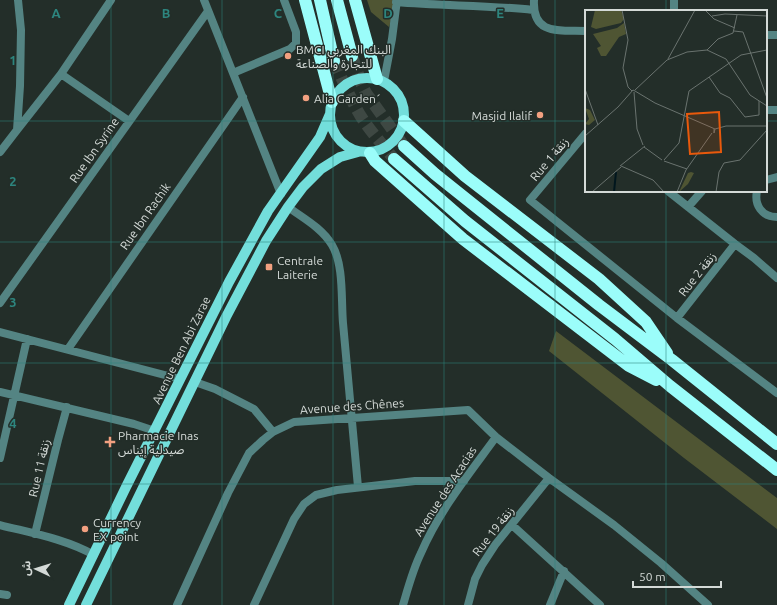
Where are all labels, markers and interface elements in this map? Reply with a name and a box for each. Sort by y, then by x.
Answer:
text: A [51,6,61,20]
text: B [162,6,171,20]
text: C [274,6,283,20]
text: D [383,6,393,20]
text: E [496,6,504,20]
inset map [585,10,767,192]
place label: BMCI البنك المغربي للتجارة والصناعة [296,43,391,71]
marker: BMCI البنك المغربي للتجارة والصناعة [283,51,293,61]
text: 1 [9,53,17,67]
place label: Alia Garden´ [314,92,380,105]
marker: Alia Garden´ [301,93,311,103]
place label: Masjid Ilalif [472,109,532,122]
marker: Masjid Ilalif [535,110,545,120]
street label: Rue Ibn Syrine [67,115,121,185]
street label: Rue 1 زنقة [527,135,572,184]
text: 2 [9,174,17,188]
street label: Rue Ibn Rachik [117,180,173,252]
street label: Rue 2 زنقة [676,249,719,299]
place label: Centrale Laiterie [277,254,323,281]
marker: Centrale Laiterie [264,262,274,272]
street label: Avenue Ben Abi Zarae [149,294,213,406]
text: 3 [9,295,17,309]
street label: Avenue des Chênes [300,396,404,416]
text: 4 [9,416,17,430]
place label: Pharmacie Inas صيدلية إيناس [118,429,198,458]
marker: Pharmacie Inas صيدلية إيناس [105,437,115,447]
street label: Rue 11 زنقة [26,438,53,498]
street label: Avenue des Acacias [411,444,479,538]
street label: Rue 19 زنقة [470,504,517,559]
place label: Currency EX point [93,516,141,543]
marker: Currency EX point [80,524,90,534]
north arrow [16,549,56,589]
text: ش [20,560,34,576]
scale bar [633,563,721,589]
text: 50 m [639,570,666,583]

